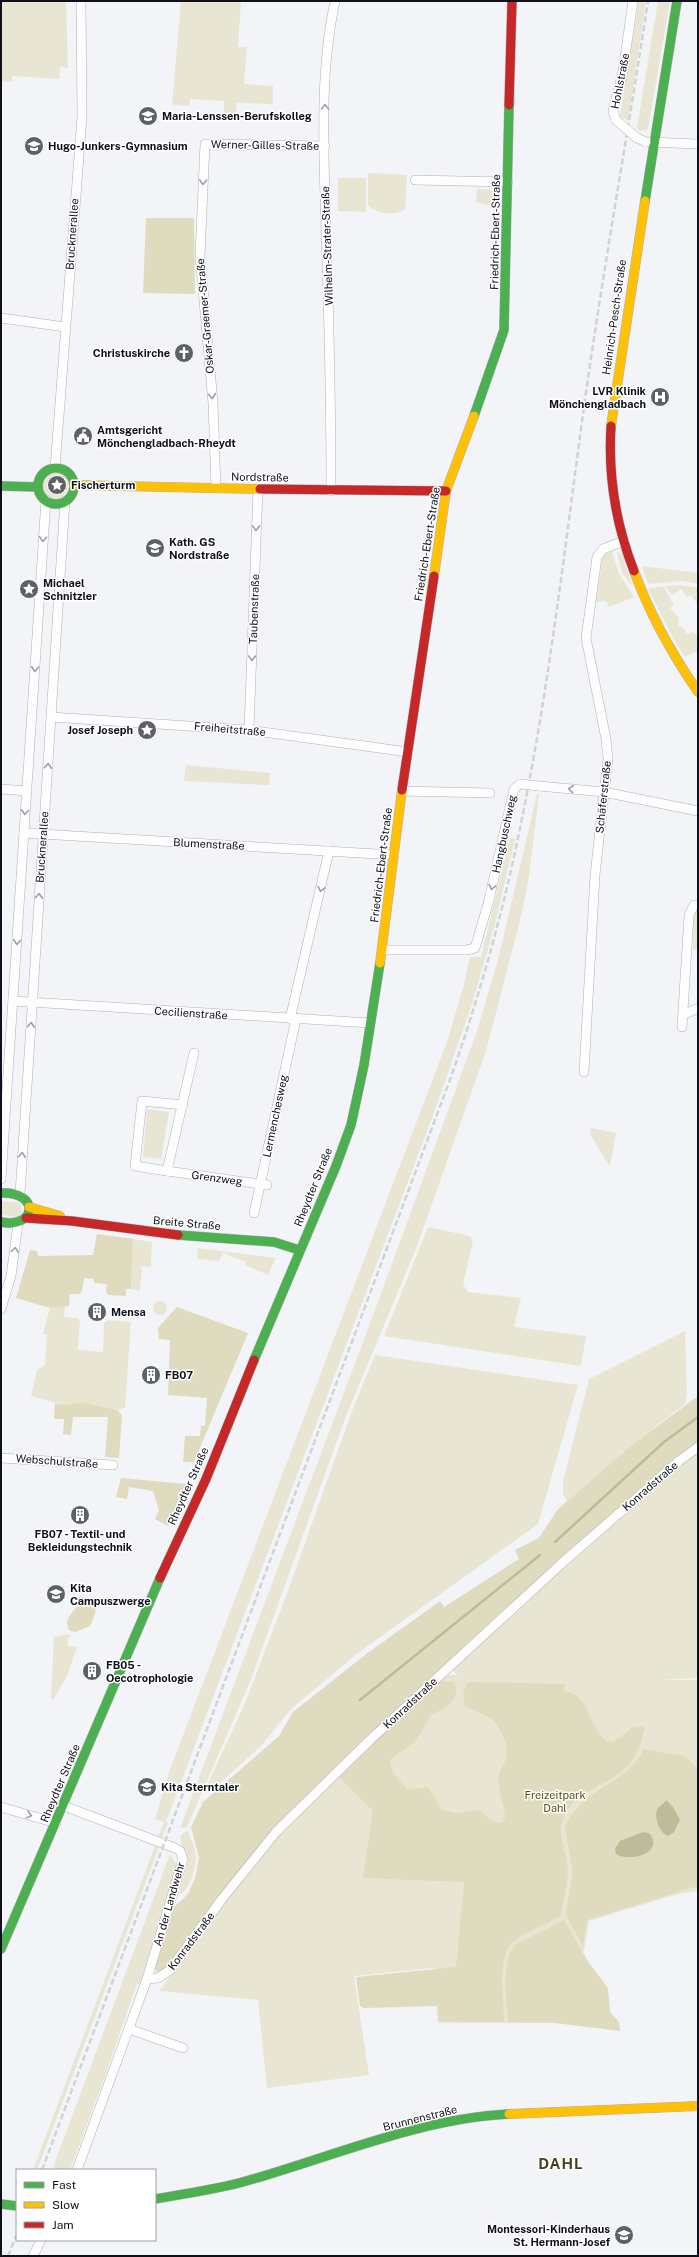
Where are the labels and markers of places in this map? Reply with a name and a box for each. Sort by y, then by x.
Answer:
school or university icon: Maria-Lenssen-Berufskolleg [137,105,159,127]
place label: Maria-Lenssen-Berufskolleg [162,110,312,122]
school or university icon: Hugo-Junkers-Gymnasium [23,135,45,157]
place label: Hugo-Junkers-Gymnasium [48,140,188,152]
church icon: Christuskirche [173,342,195,364]
place label: Christuskirche [93,347,170,359]
place label: LVR Klinik Mönchengladbach [549,385,647,410]
hospital icon: LVR Klinik Mönchengladbach [649,386,671,408]
place label: Amtsgericht Mönchengladbach-Rheydt [97,424,236,449]
public building icon: Amtsgericht Mönchengladbach-Rheydt [72,425,94,447]
place icon: Fischerturm [46,474,68,496]
place label: Fischerturm [71,479,135,491]
place label: Kath. GS Nordstraße [169,536,229,561]
school or university icon: Kath. GS Nordstraße [144,537,166,559]
place label: Michael Schnitzler [43,577,97,602]
place icon: Michael Schnitzler [18,578,40,600]
place icon: Josef Joseph [136,719,158,741]
place label: Josef Joseph [67,724,133,736]
building icon: Mensa [86,1301,108,1323]
place label: Mensa [111,1306,146,1318]
building icon: FB07 [140,1364,162,1386]
place label: FB07 [165,1369,193,1381]
building icon: FB07 - Textil- und Bekleidungstechnik [69,1504,91,1526]
place label: FB07 - Textil- und Bekleidungstechnik [28,1528,133,1553]
place label: Kita Campuszwerge [70,1582,151,1607]
school or university icon: Kita Campuszwerge [45,1583,67,1605]
place label: FB05 - Oecotrophologie [106,1659,193,1684]
building icon: FB05 - Oecotrophologie [81,1660,103,1682]
school or university icon: Kita Sterntaler [136,1776,158,1798]
place label: Kita Sterntaler [161,1781,240,1793]
place label: Montessori-Kinderhaus St. Hermann-Josef [487,2223,611,2248]
school or university icon: Montessori-Kinderhaus St. Hermann-Josef [613,2224,635,2246]

